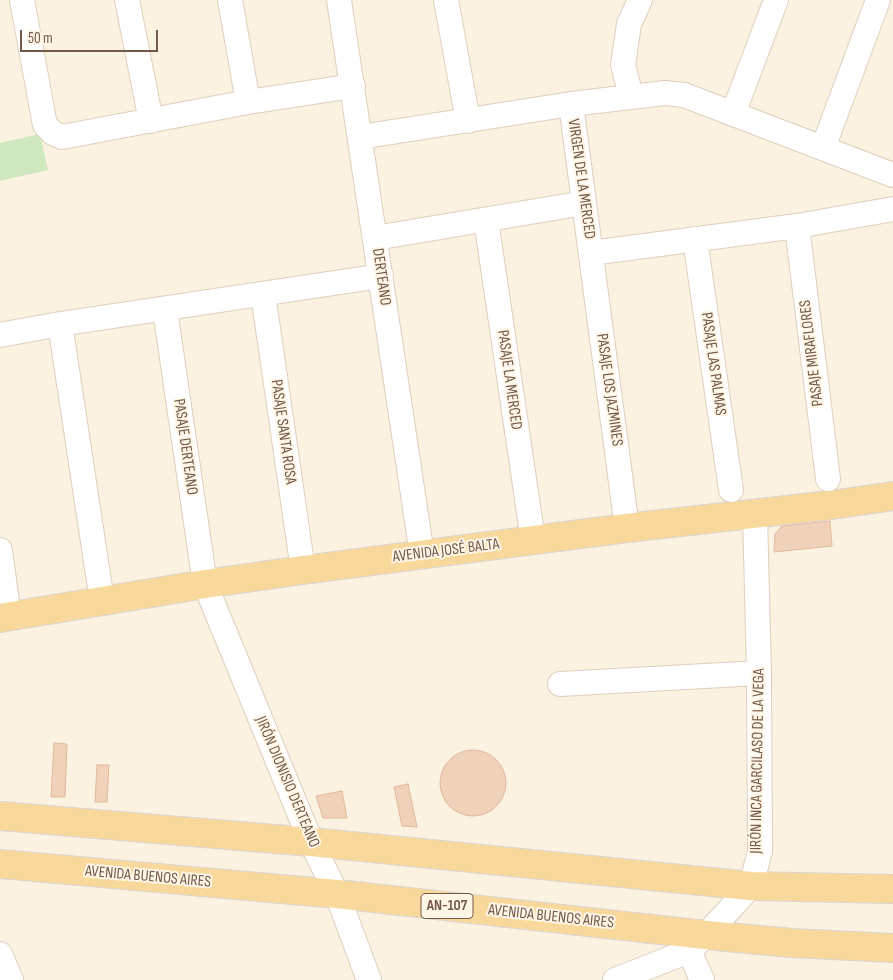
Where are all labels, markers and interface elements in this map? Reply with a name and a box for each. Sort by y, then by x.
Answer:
scale bar [22,20,160,52]
text: 50 m [28,29,53,48]
street label: VIRGEN DE LA MERCED [563,118,599,240]
street label: DERTEANO [367,247,395,307]
street label: PASAJE MIRAFLORES [796,299,828,407]
street label: PASAJE LAS PALMAS [696,311,730,417]
street label: PASAJE LA MERCED [492,329,526,431]
street label: PASAJE LOS JAZMINES [592,332,626,448]
street label: PASAJE SANTA ROSA [266,378,300,486]
street label: PASAJE DERTEANO [169,398,201,496]
street label: AVENIDA JOSÉ BALTA [392,535,500,567]
street label: JIRÓN INCA GARCILASO DE LA VEGA [747,668,769,854]
street label: JIRÓN DIONISIO DERTEANO [251,713,323,851]
street label: AVENIDA BUENOS AIRES [84,862,212,892]
road number: AN-107 [421,894,473,918]
street label: AVENIDA BUENOS AIRES [487,901,615,933]

